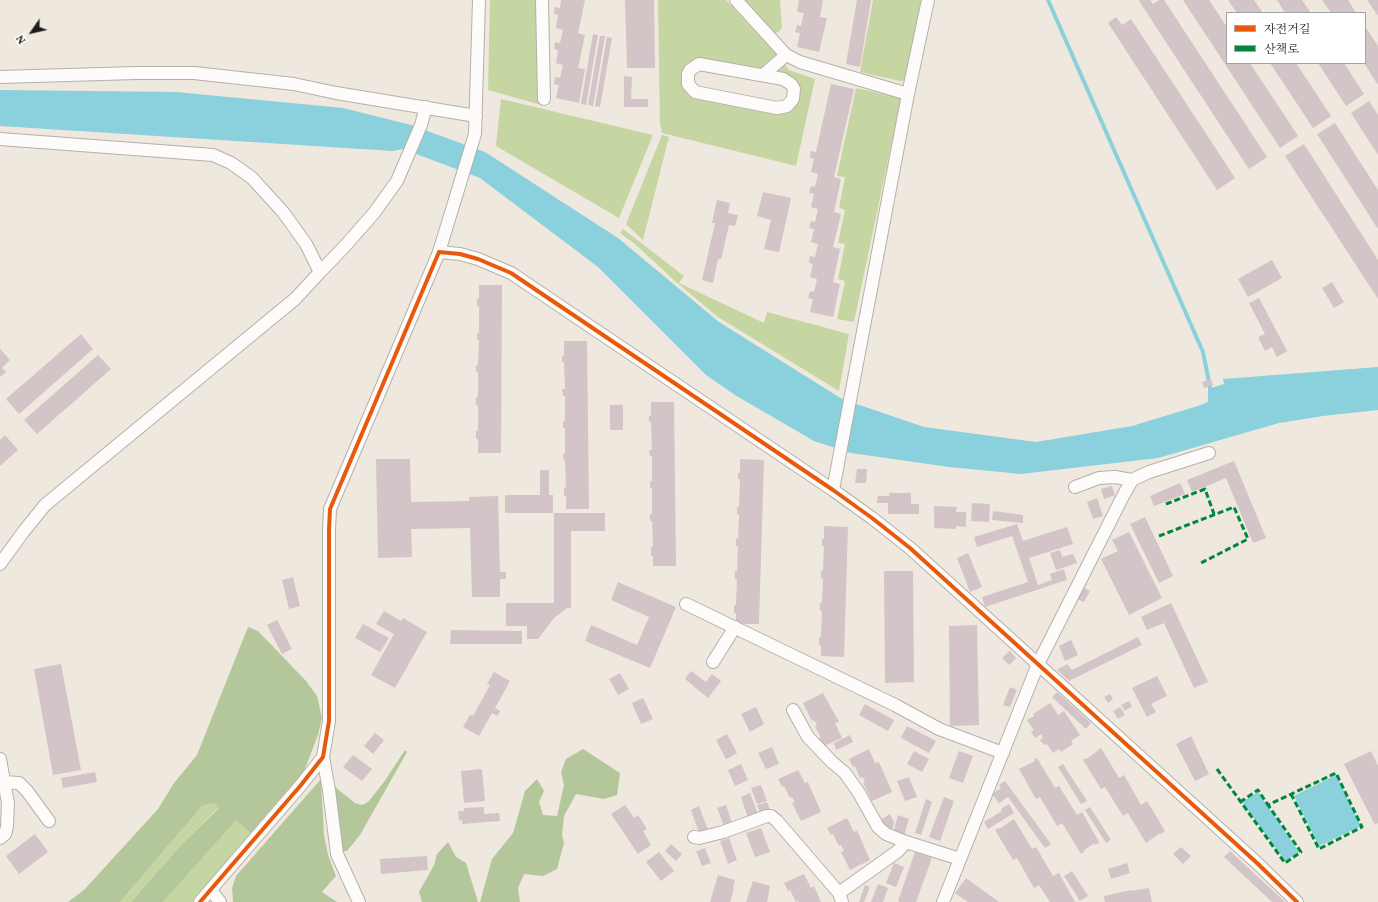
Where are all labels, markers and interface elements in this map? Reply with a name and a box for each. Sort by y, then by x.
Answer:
north arrow [12,12,52,52]
legend [1226,12,1366,64]
text: 자전거길 [1264,22,1310,38]
text: N [13,31,30,47]
text: 산책로 [1264,42,1299,58]

